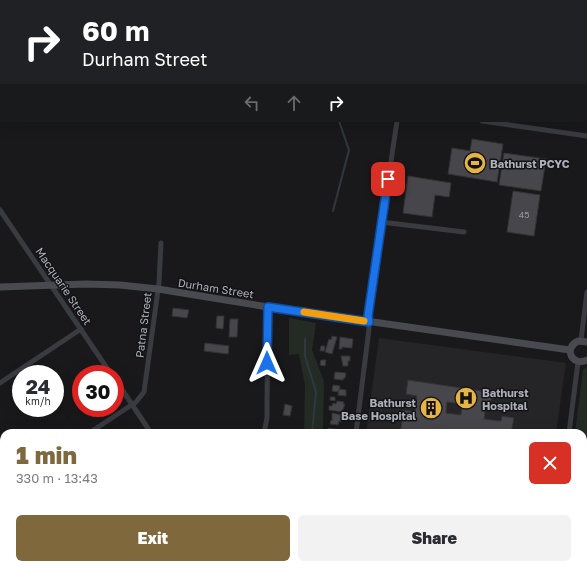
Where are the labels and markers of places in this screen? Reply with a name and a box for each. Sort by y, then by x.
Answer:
sports icon: Bathurst PCYC [462,150,488,176]
place label: Bathurst PCYC [490,157,570,170]
pin [371,162,405,196]
hospital icon: Bathurst Hospital [453,385,479,411]
place label: Bathurst Hospital [482,386,529,412]
building icon: Bathurst Base Hospital [418,395,444,421]
place label: Bathurst Base Hospital [341,396,417,422]

